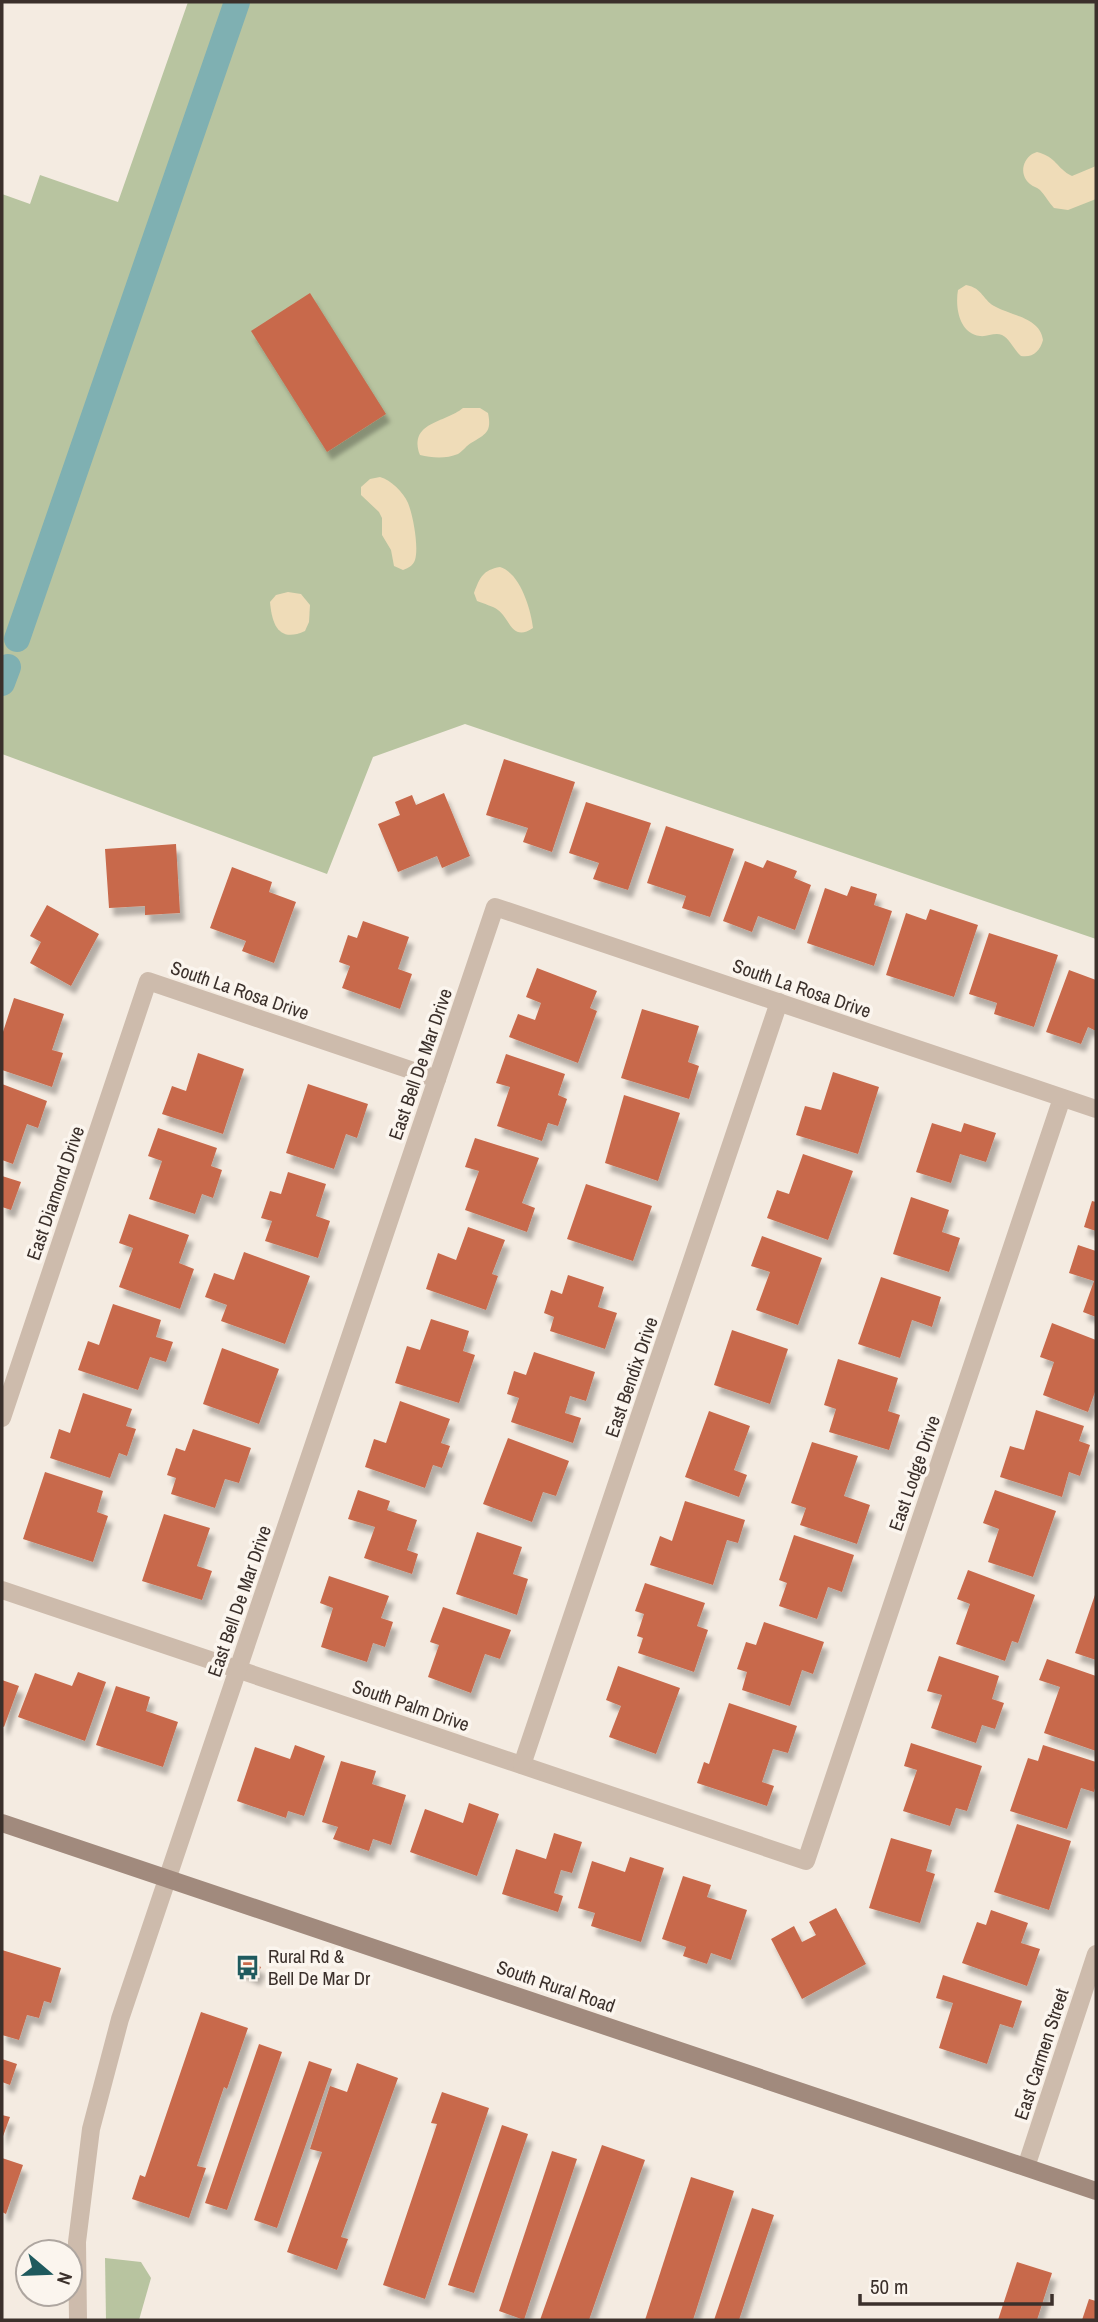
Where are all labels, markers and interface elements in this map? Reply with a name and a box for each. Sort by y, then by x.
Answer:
street label: South La Rosa Drive [729,952,875,1024]
street label: South La Rosa Drive [167,954,313,1026]
street label: East Bell De Mar Drive [382,985,458,1143]
street label: East Diamond Drive [20,1122,90,1264]
street label: East Bendix Drive [598,1313,664,1441]
street label: East Lodge Drive [882,1412,946,1534]
street label: East Bell De Mar Drive [201,1522,277,1680]
street label: South Palm Drive [349,1673,473,1737]
place label: Rural Rd & Bell De Mar Dr [268,1943,371,1991]
bus stop icon: Rural Rd & Bell De Mar Dr [234,1953,262,1981]
street label: South Rural Road [493,1954,619,2018]
street label: East Carmen Street [1007,1984,1075,2123]
north arrow [14,2238,84,2308]
scale bar [860,2262,1052,2306]
text: N [51,2269,79,2288]
text: 50 m [870,2272,908,2301]

